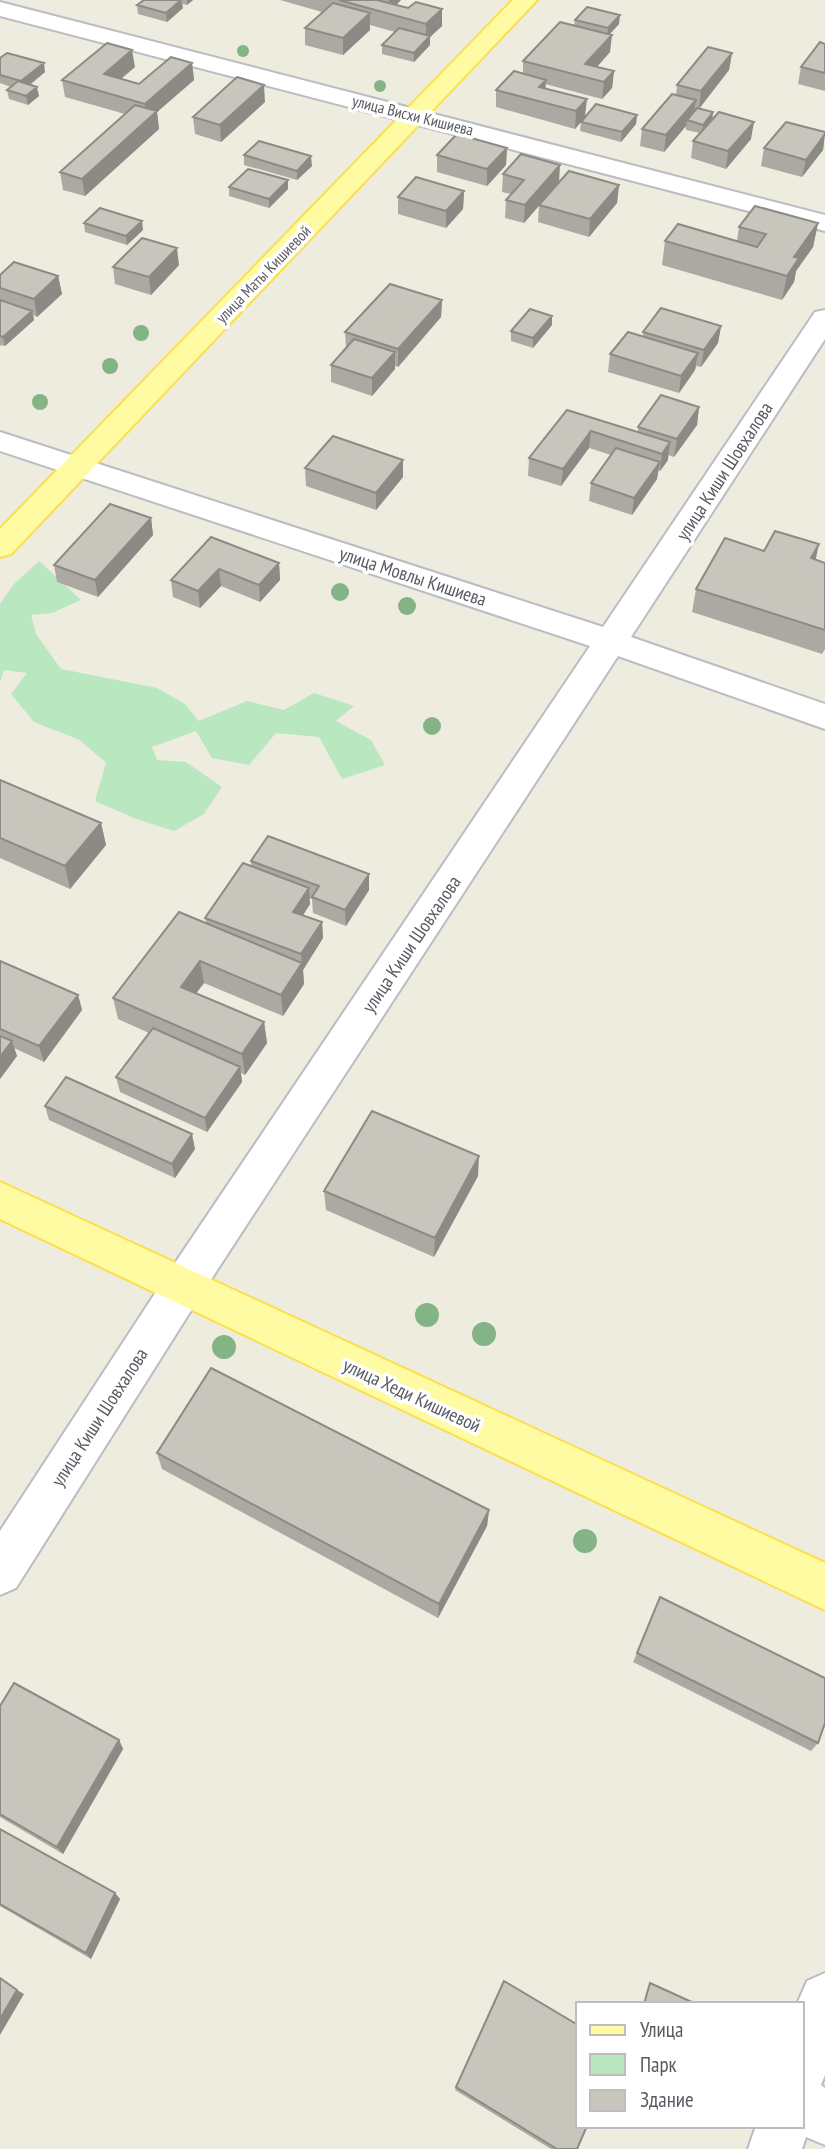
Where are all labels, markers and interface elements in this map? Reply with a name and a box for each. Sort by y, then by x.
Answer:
street label: улица Висхи Кишиева [350,90,476,140]
street label: улица Маты Кишиевой [211,221,315,327]
street label: улица Киши Шовхалова [670,397,778,545]
street label: улица Мовлы Кишиева [336,541,490,611]
street label: улица Киши Шовхалова [356,871,466,1017]
street label: улица Киши Шовхалова [45,1343,153,1491]
street label: улица Хеди Кишиевой [339,1353,485,1437]
legend [576,2002,804,2128]
text: Улица [640,2016,683,2043]
text: Парк [640,2051,677,2078]
text: Здание [640,2086,694,2113]

